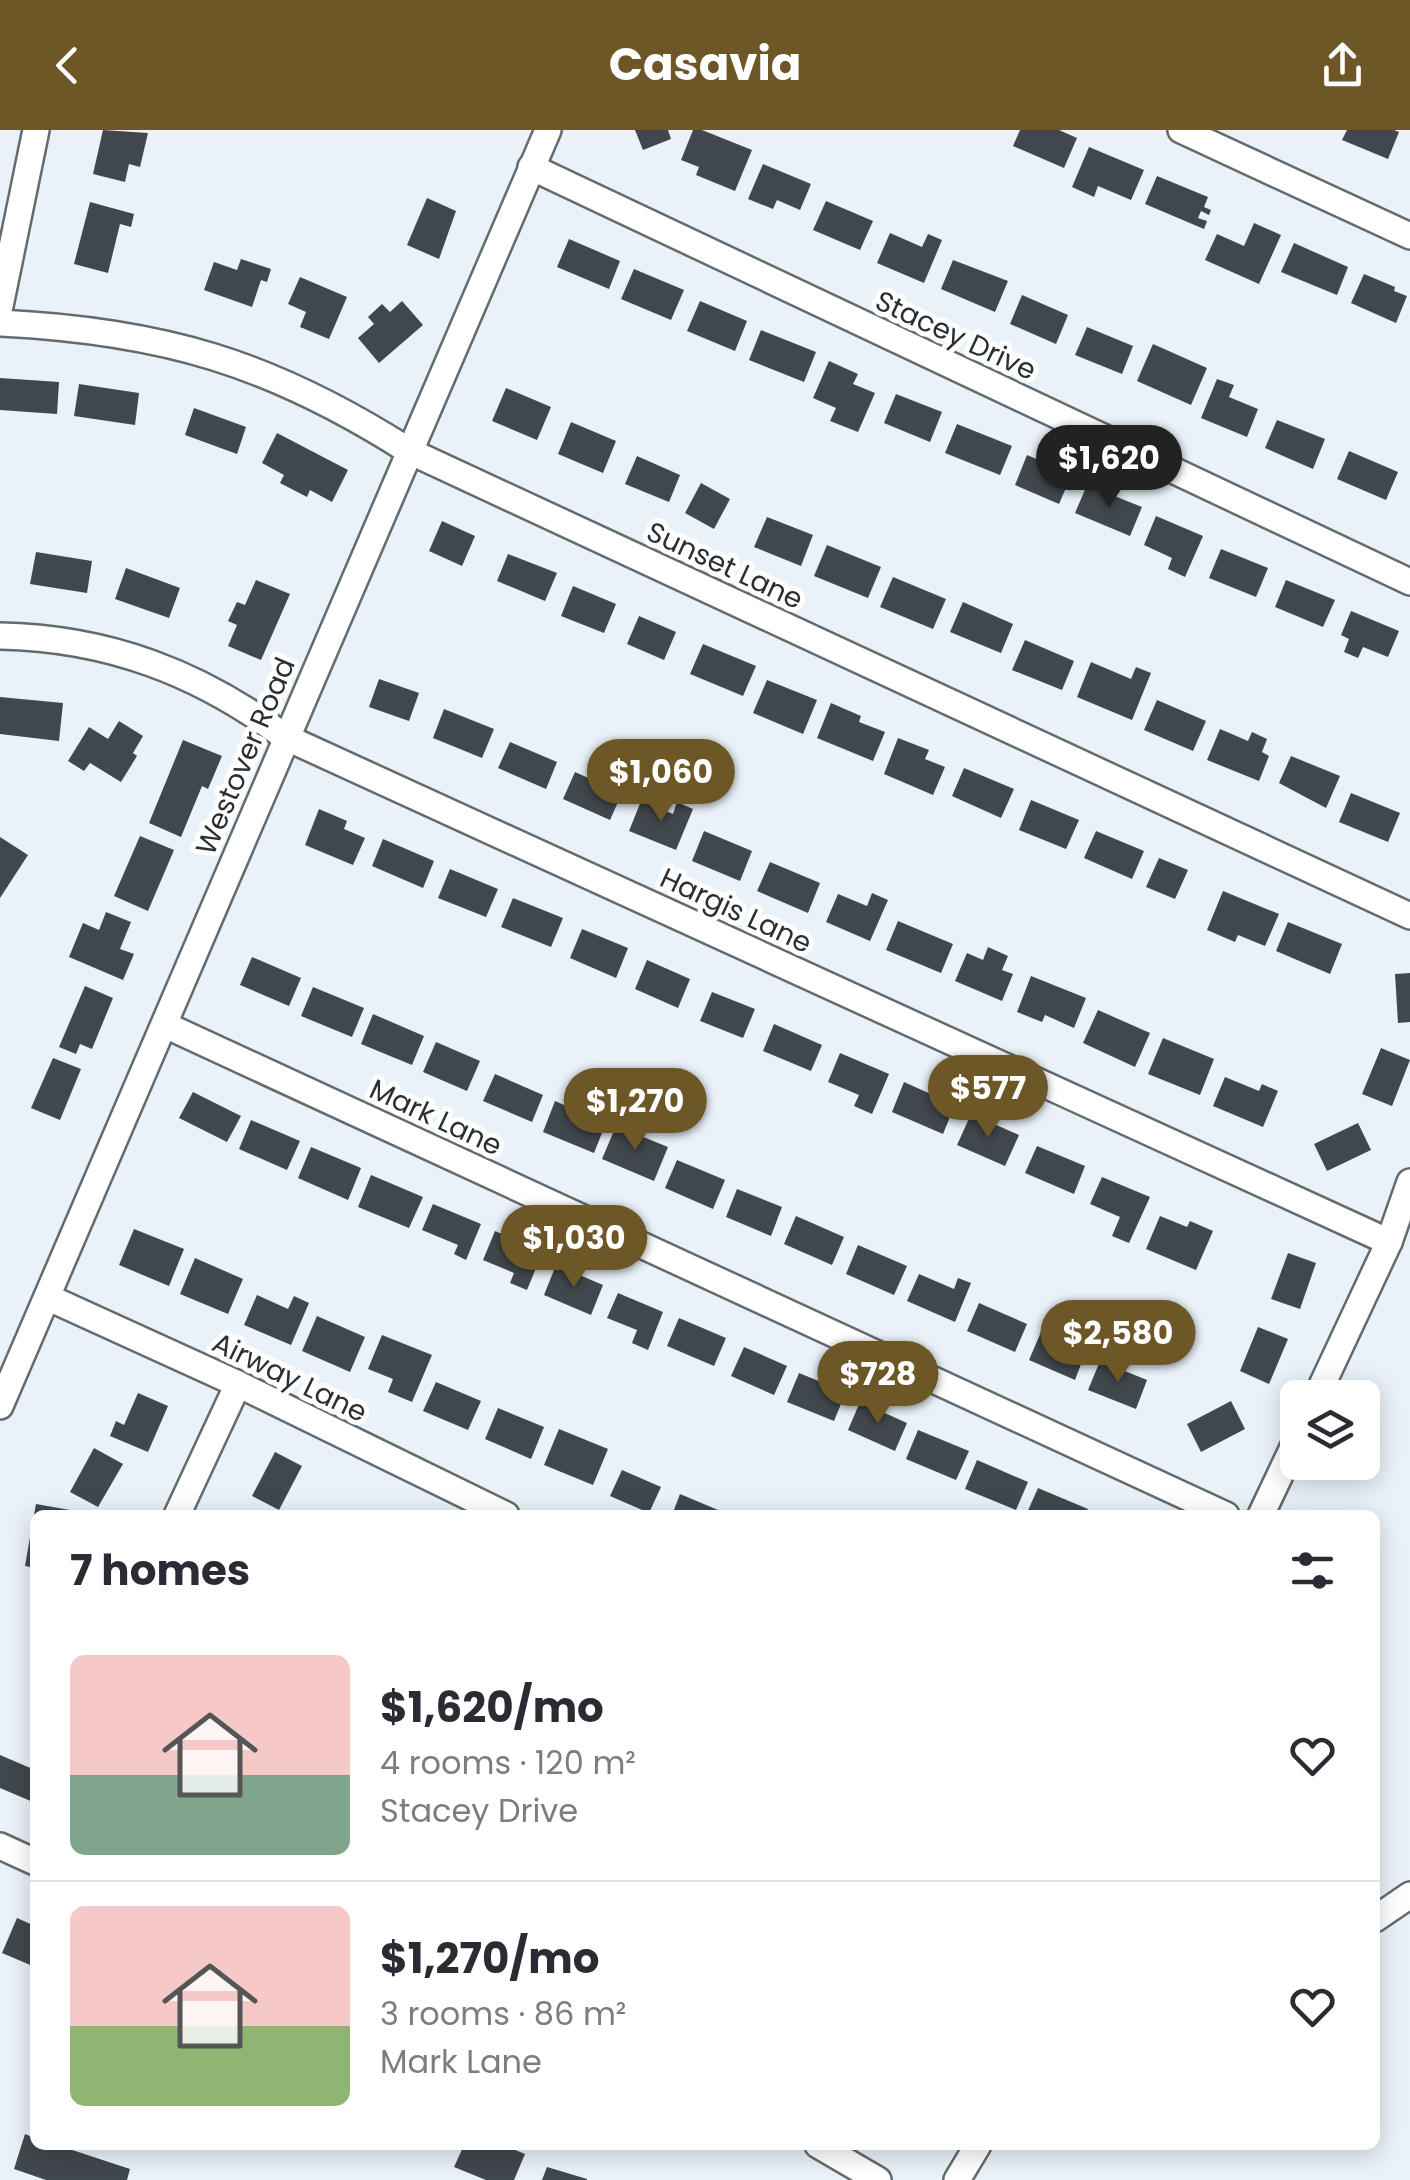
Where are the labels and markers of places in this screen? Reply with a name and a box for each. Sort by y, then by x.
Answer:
pin: $1,620 [1028,425,1190,510]
pin: $1,060 [580,739,742,824]
pin: $577 [929,1055,1047,1140]
pin: $1,270 [554,1068,716,1153]
pin: $1,030 [493,1205,655,1290]
pin: $2,580 [1037,1300,1199,1385]
pin: $728 [819,1341,937,1426]

